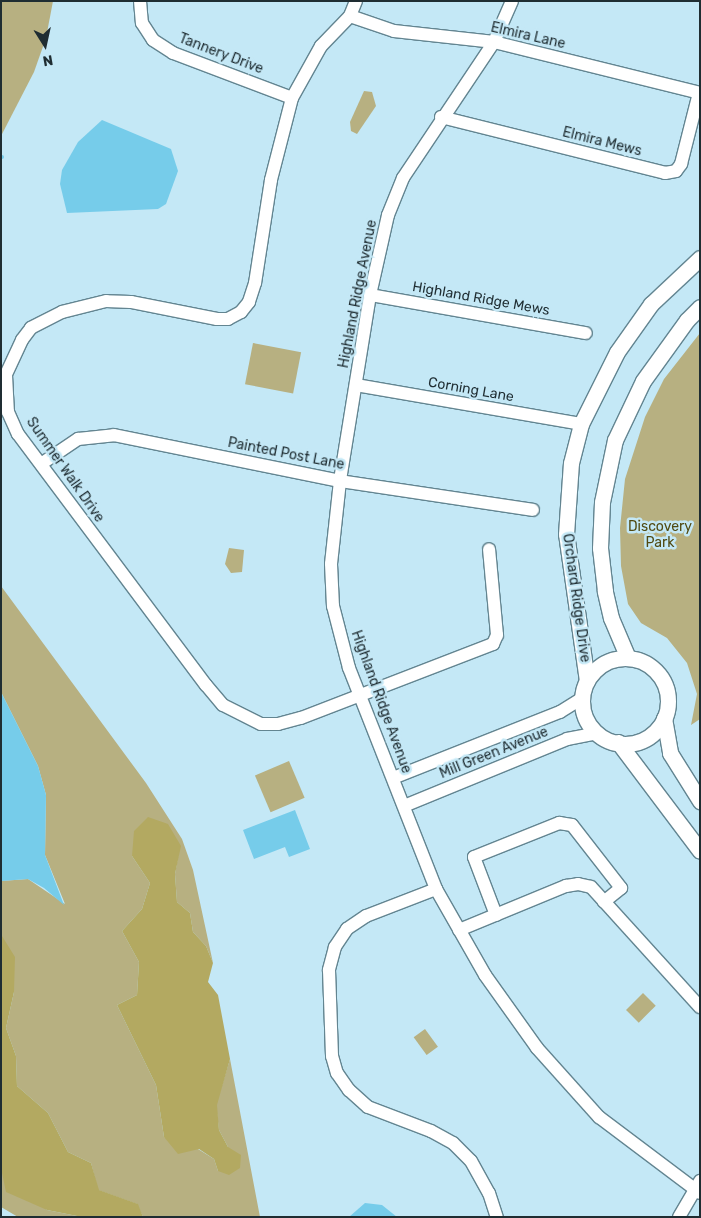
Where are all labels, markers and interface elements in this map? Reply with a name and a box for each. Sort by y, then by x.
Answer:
street label: Elmira Lane [489,19,567,53]
north arrow [20,20,70,70]
street label: Tannery Drive [176,30,266,78]
text: N [41,51,54,70]
street label: Elmira Mews [561,124,643,160]
street label: Highland Ridge Avenue [335,218,381,370]
street label: Highland Ridge Mews [411,279,551,319]
street label: Corning Lane [427,374,515,406]
street label: Summer Walk Drive [22,414,108,526]
street label: Painted Post Lane [226,434,346,474]
park label: Discovery Park [628,519,692,552]
street label: Orchard Ridge Drive [559,533,593,663]
street label: Highland Ridge Avenue [347,628,415,776]
street label: Mill Green Avenue [437,723,551,783]

